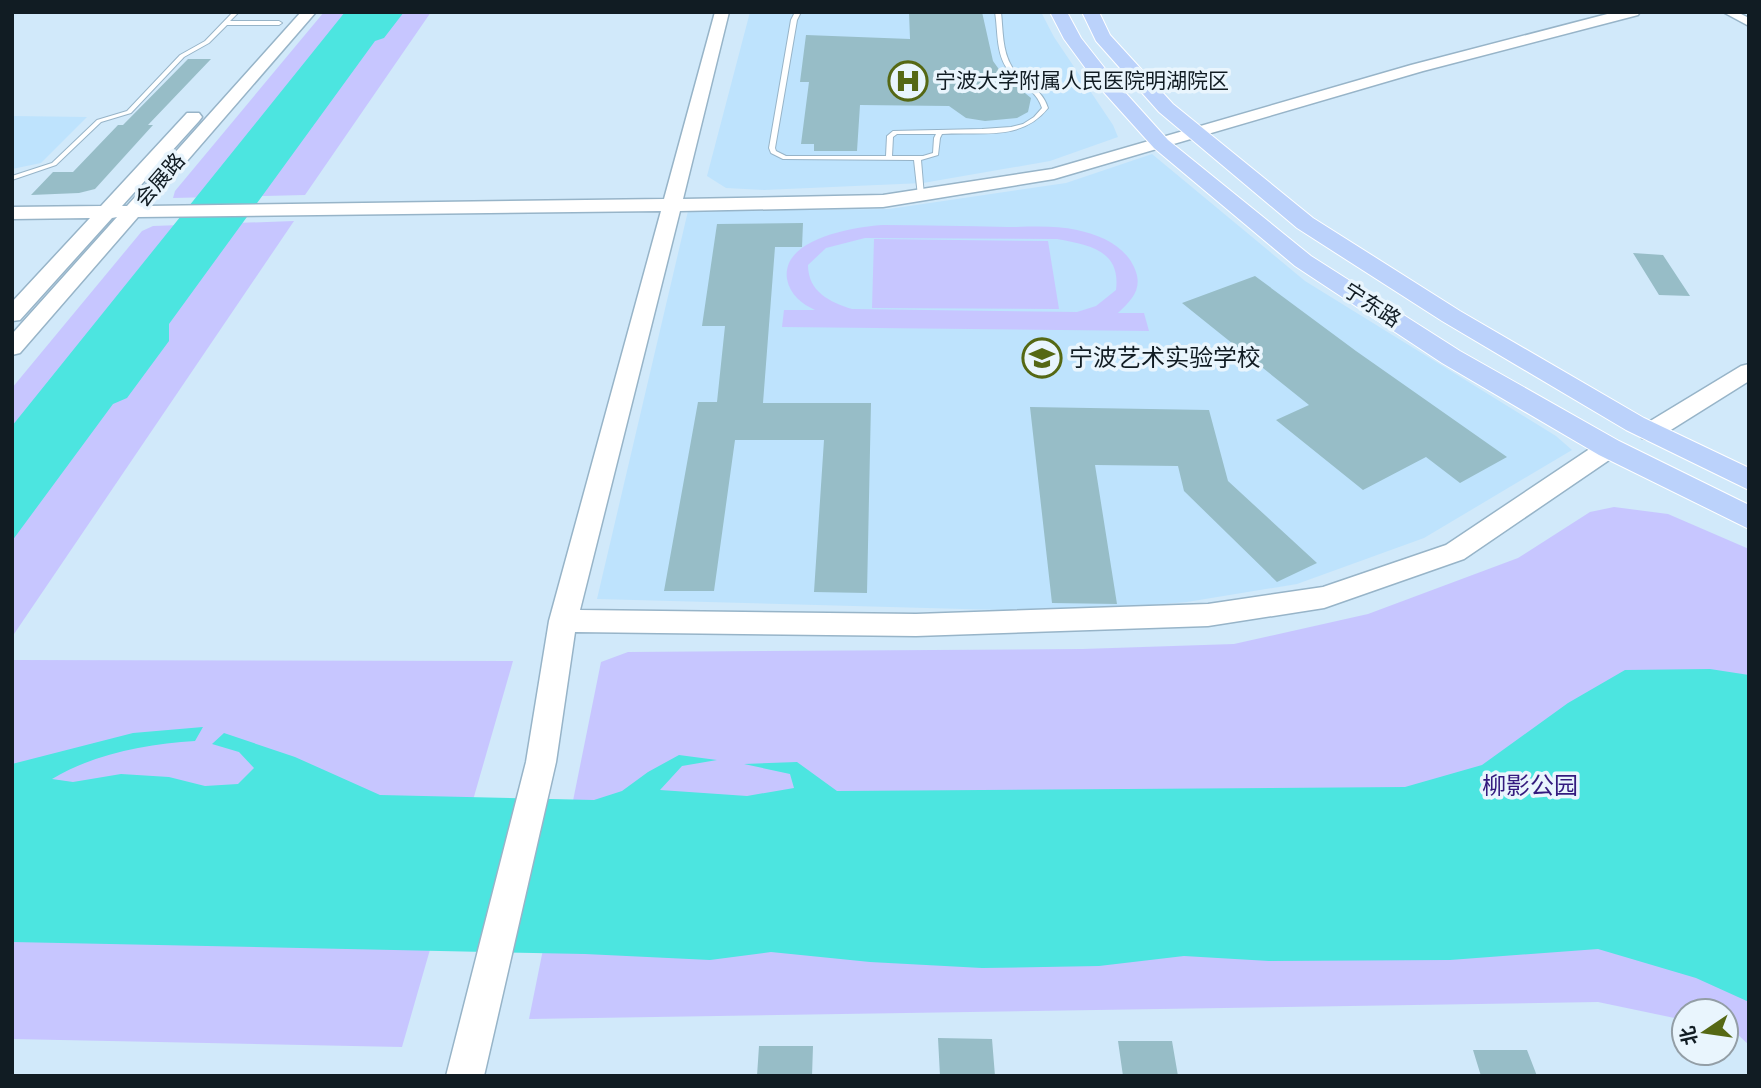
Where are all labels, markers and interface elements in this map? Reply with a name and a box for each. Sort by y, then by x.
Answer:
hospital icon: 宁波大学附属人民医院明湖院区 [887,60,929,102]
place label: 宁波大学附属人民医院明湖院区 [935,66,1229,96]
street label: 会展路 [128,146,192,214]
street label: 宁东路 [1337,275,1407,335]
school or university icon: 宁波艺术实验学校 [1021,337,1063,379]
place label: 宁波艺术实验学校 [1069,341,1261,376]
park label: 柳影公园 [1482,769,1578,804]
north arrow [1670,997,1740,1067]
text: 北 [1675,1023,1705,1048]

